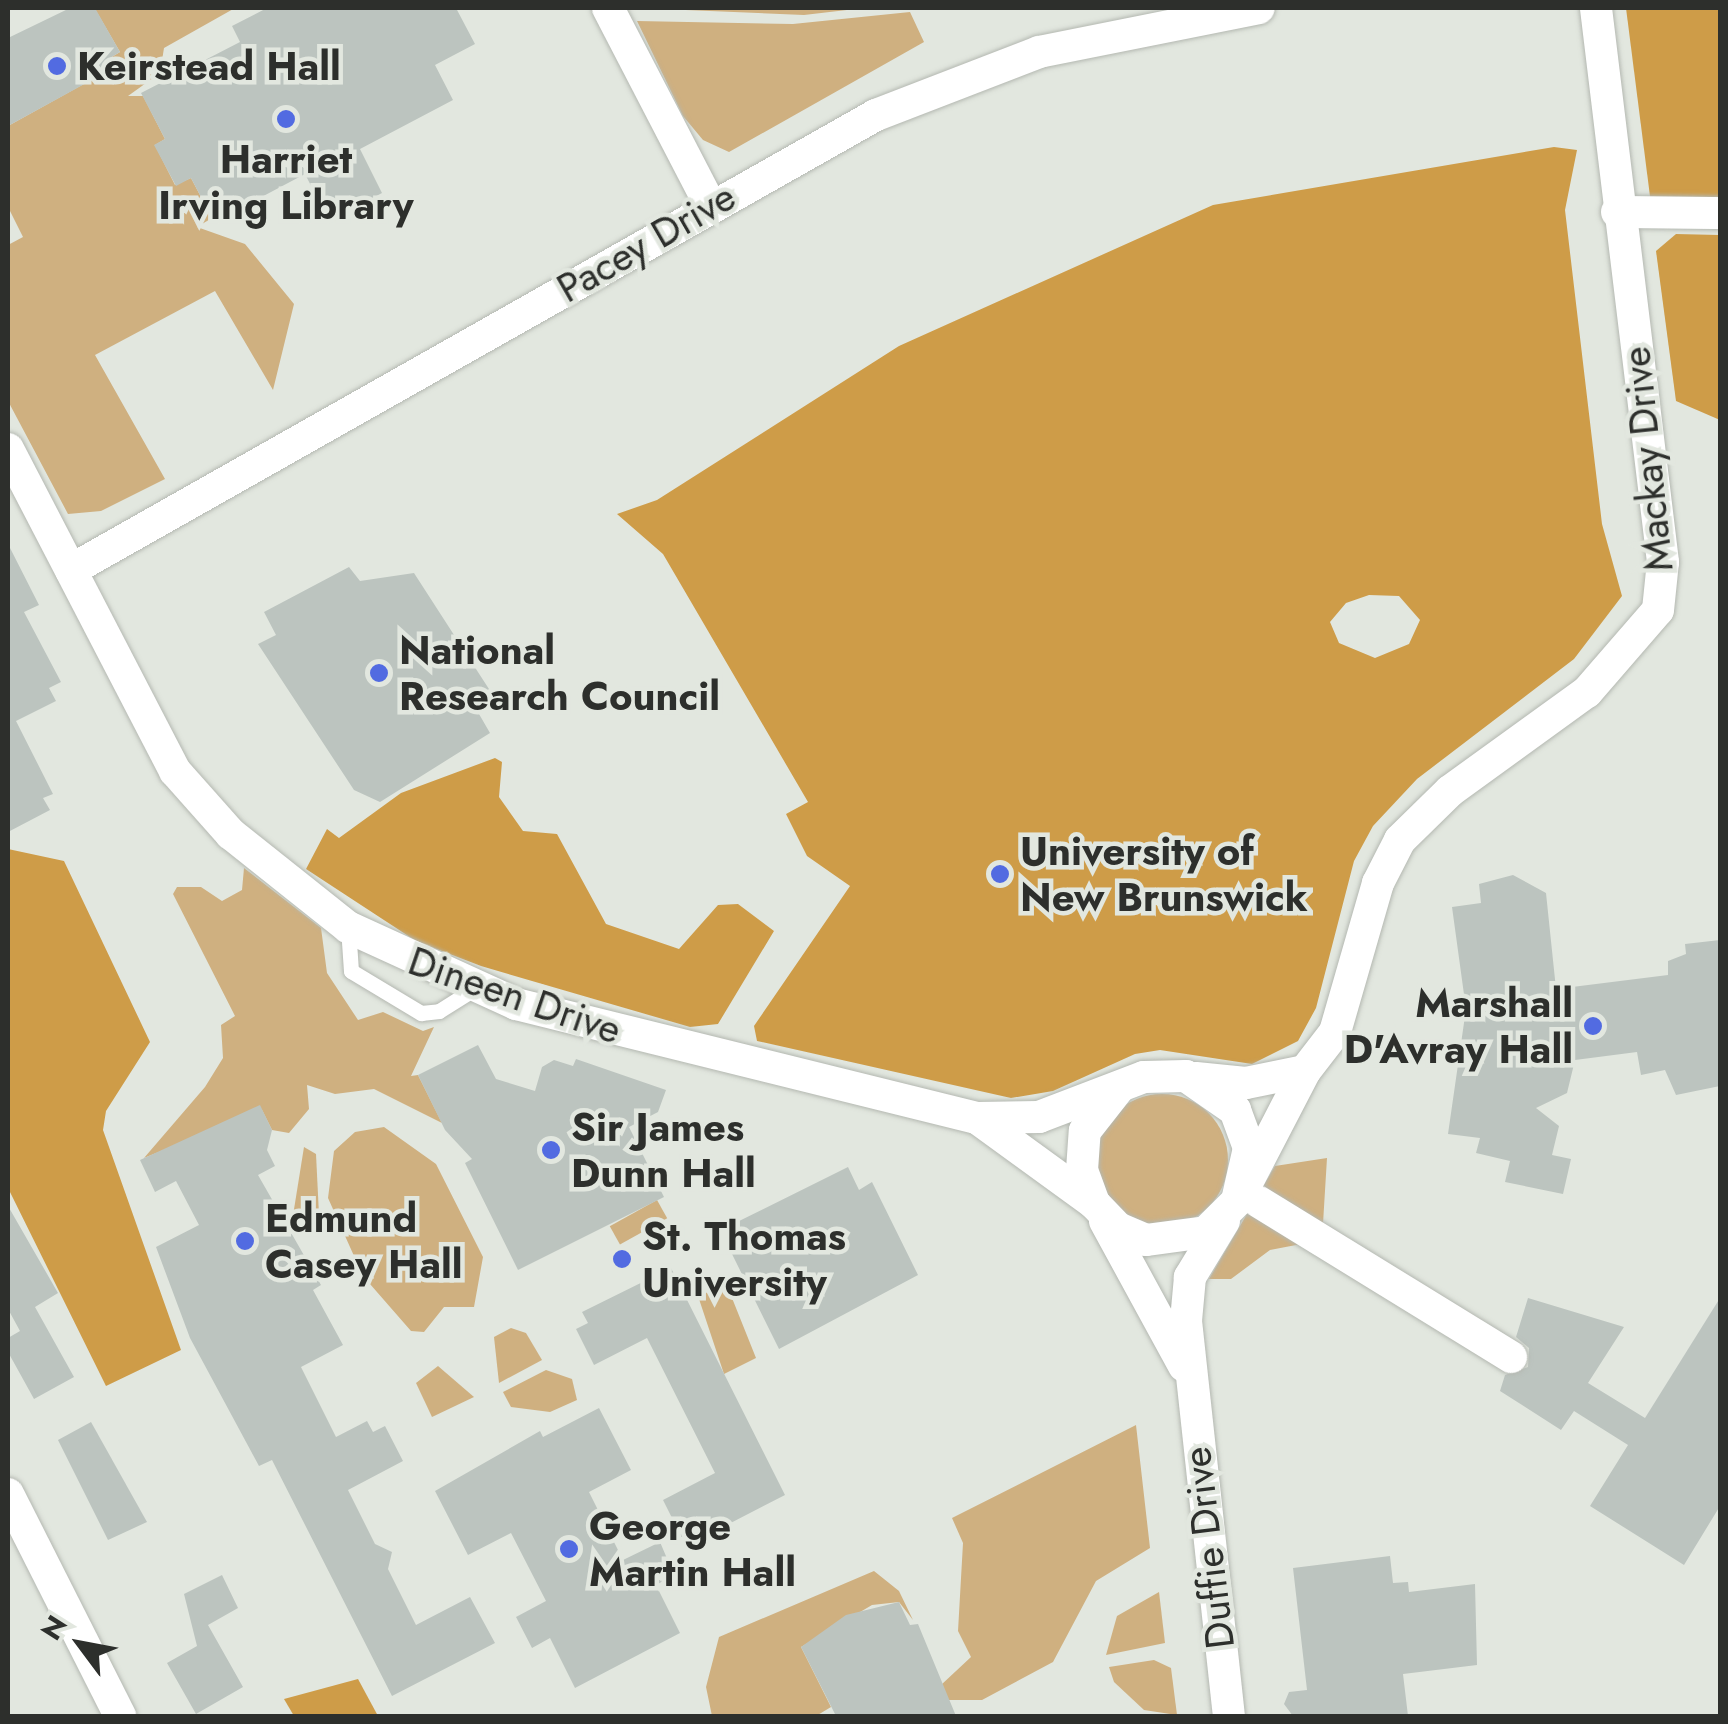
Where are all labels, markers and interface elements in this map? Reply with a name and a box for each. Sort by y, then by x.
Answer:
place label: Keirstead Hall [77,42,341,90]
marker: Keirstead Hall [46,55,68,77]
marker: Harriet Irving Library [275,108,297,130]
place label: Harriet Irving Library [158,135,414,229]
street label: Pacey Drive [548,172,744,312]
street label: Mackay Drive [1611,344,1683,574]
place label: National Research Council [399,626,720,720]
marker: National Research Council [368,662,390,684]
place label: University of New Brunswick [1020,827,1308,921]
marker: University of New Brunswick [989,863,1011,885]
street label: Dineen Drive [402,936,628,1054]
place label: Marshall D'Avray Hall [1344,979,1573,1073]
marker: Marshall D'Avray Hall [1582,1015,1604,1037]
place label: Sir James Dunn Hall [571,1103,756,1197]
marker: Sir James Dunn Hall [540,1139,562,1161]
place label: Edmund Casey Hall [265,1194,463,1288]
place label: St. Thomas University [642,1212,846,1306]
marker: Edmund Casey Hall [234,1230,256,1252]
marker: St. Thomas University [611,1248,633,1270]
street label: Duffie Drive [1172,1444,1244,1652]
place label: George Martin Hall [589,1502,796,1596]
marker: George Martin Hall [558,1538,580,1560]
north arrow [30,1594,130,1694]
text: N [31,1608,77,1648]

